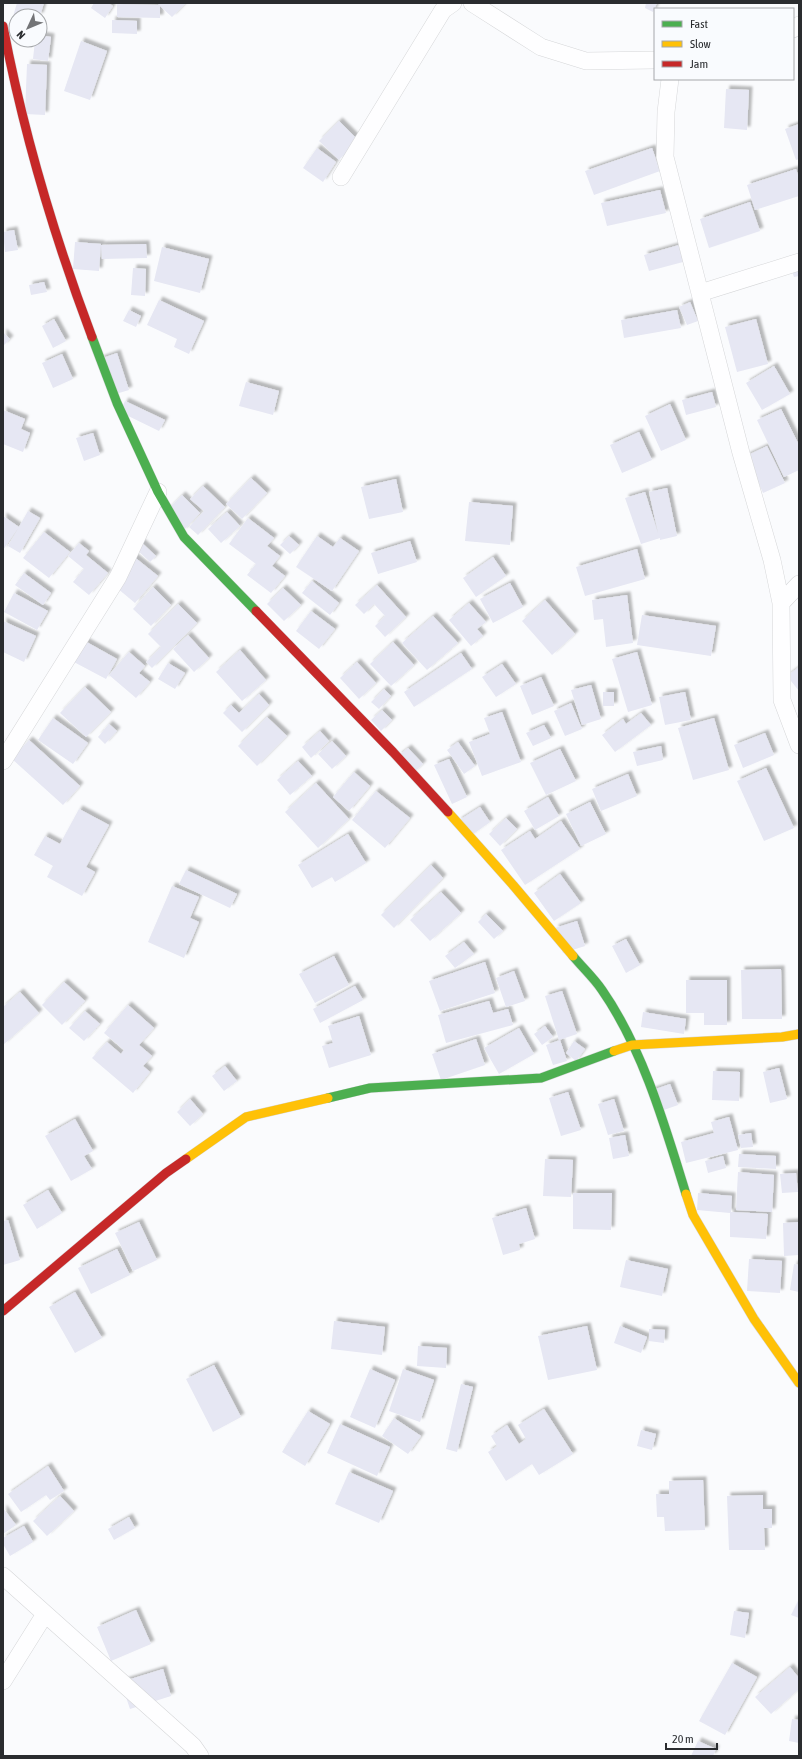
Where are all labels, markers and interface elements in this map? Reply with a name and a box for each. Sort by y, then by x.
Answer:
north arrow [8,8,48,48]
legend [654,8,794,80]
text: Fast [690,17,708,31]
text: N [14,28,27,41]
text: Slow [690,37,711,51]
text: Jam [690,57,708,71]
scale bar [666,1725,717,1751]
text: 20 m [672,1732,694,1746]

